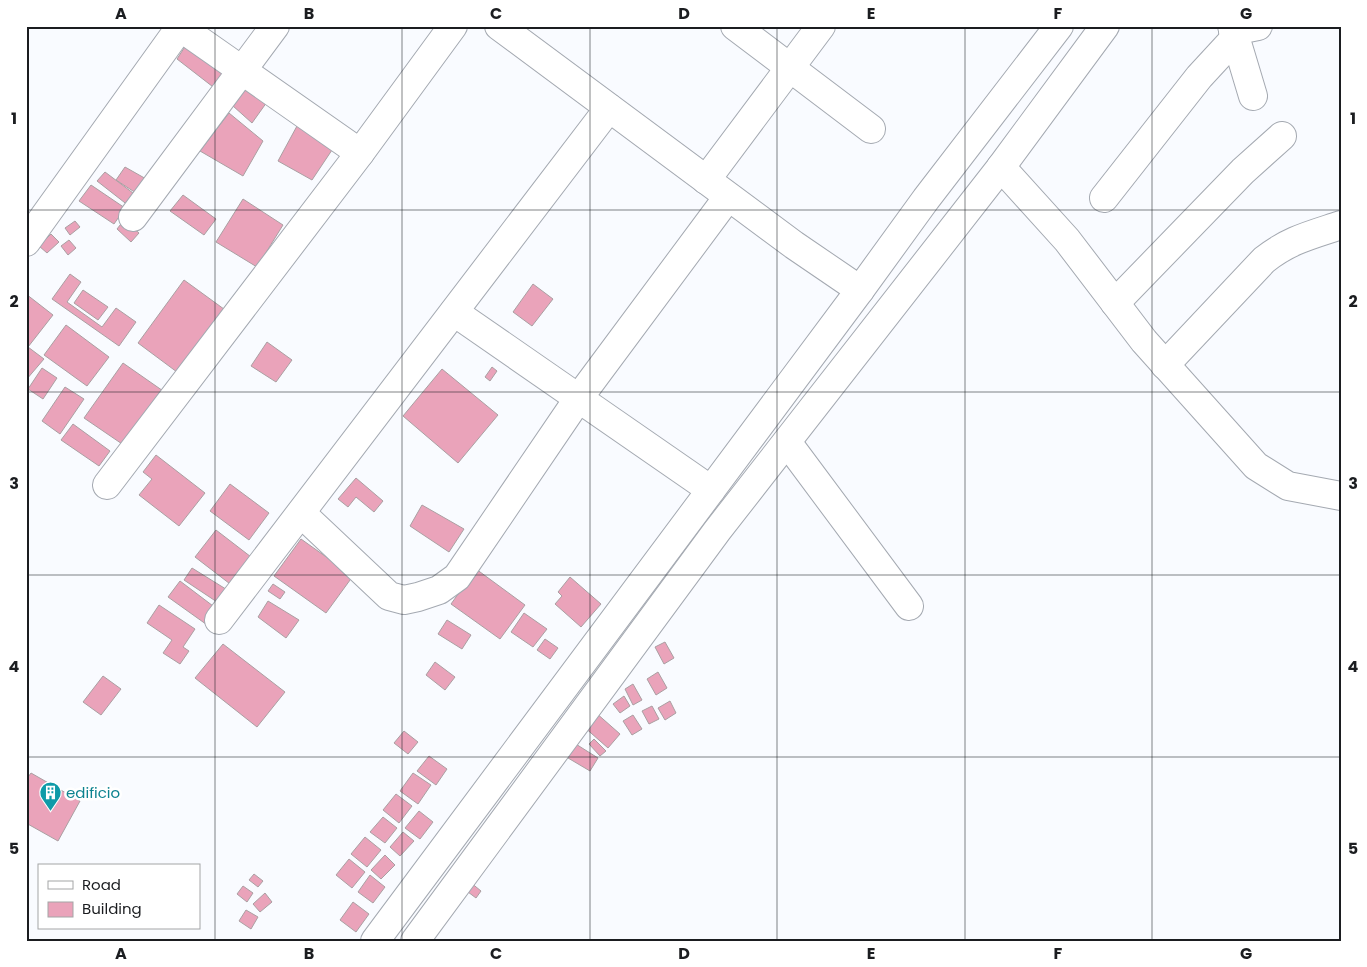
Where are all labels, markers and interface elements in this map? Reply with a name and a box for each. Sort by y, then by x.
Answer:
text: A [115,2,127,25]
text: B [304,2,314,25]
text: C [490,2,502,25]
text: D [678,2,690,25]
text: E [867,2,875,25]
text: F [1054,2,1063,25]
text: G [1240,2,1252,25]
text: 1 [11,107,17,130]
text: 1 [1350,107,1356,130]
text: 2 [9,290,19,313]
text: 2 [1348,290,1358,313]
text: 3 [9,472,19,495]
text: 3 [1348,472,1358,495]
text: 4 [9,655,20,678]
text: 4 [1348,655,1359,678]
building icon: edificio [38,781,62,812]
place label: edificio [66,782,120,803]
text: 5 [9,837,19,860]
text: 5 [1348,837,1358,860]
legend [38,864,200,930]
text: Road [82,874,121,895]
text: Building [82,898,142,919]
text: A [115,942,127,965]
text: B [304,942,314,965]
text: C [490,942,502,965]
text: D [678,942,690,965]
text: E [867,942,875,965]
text: F [1054,942,1063,965]
text: G [1240,942,1252,965]

